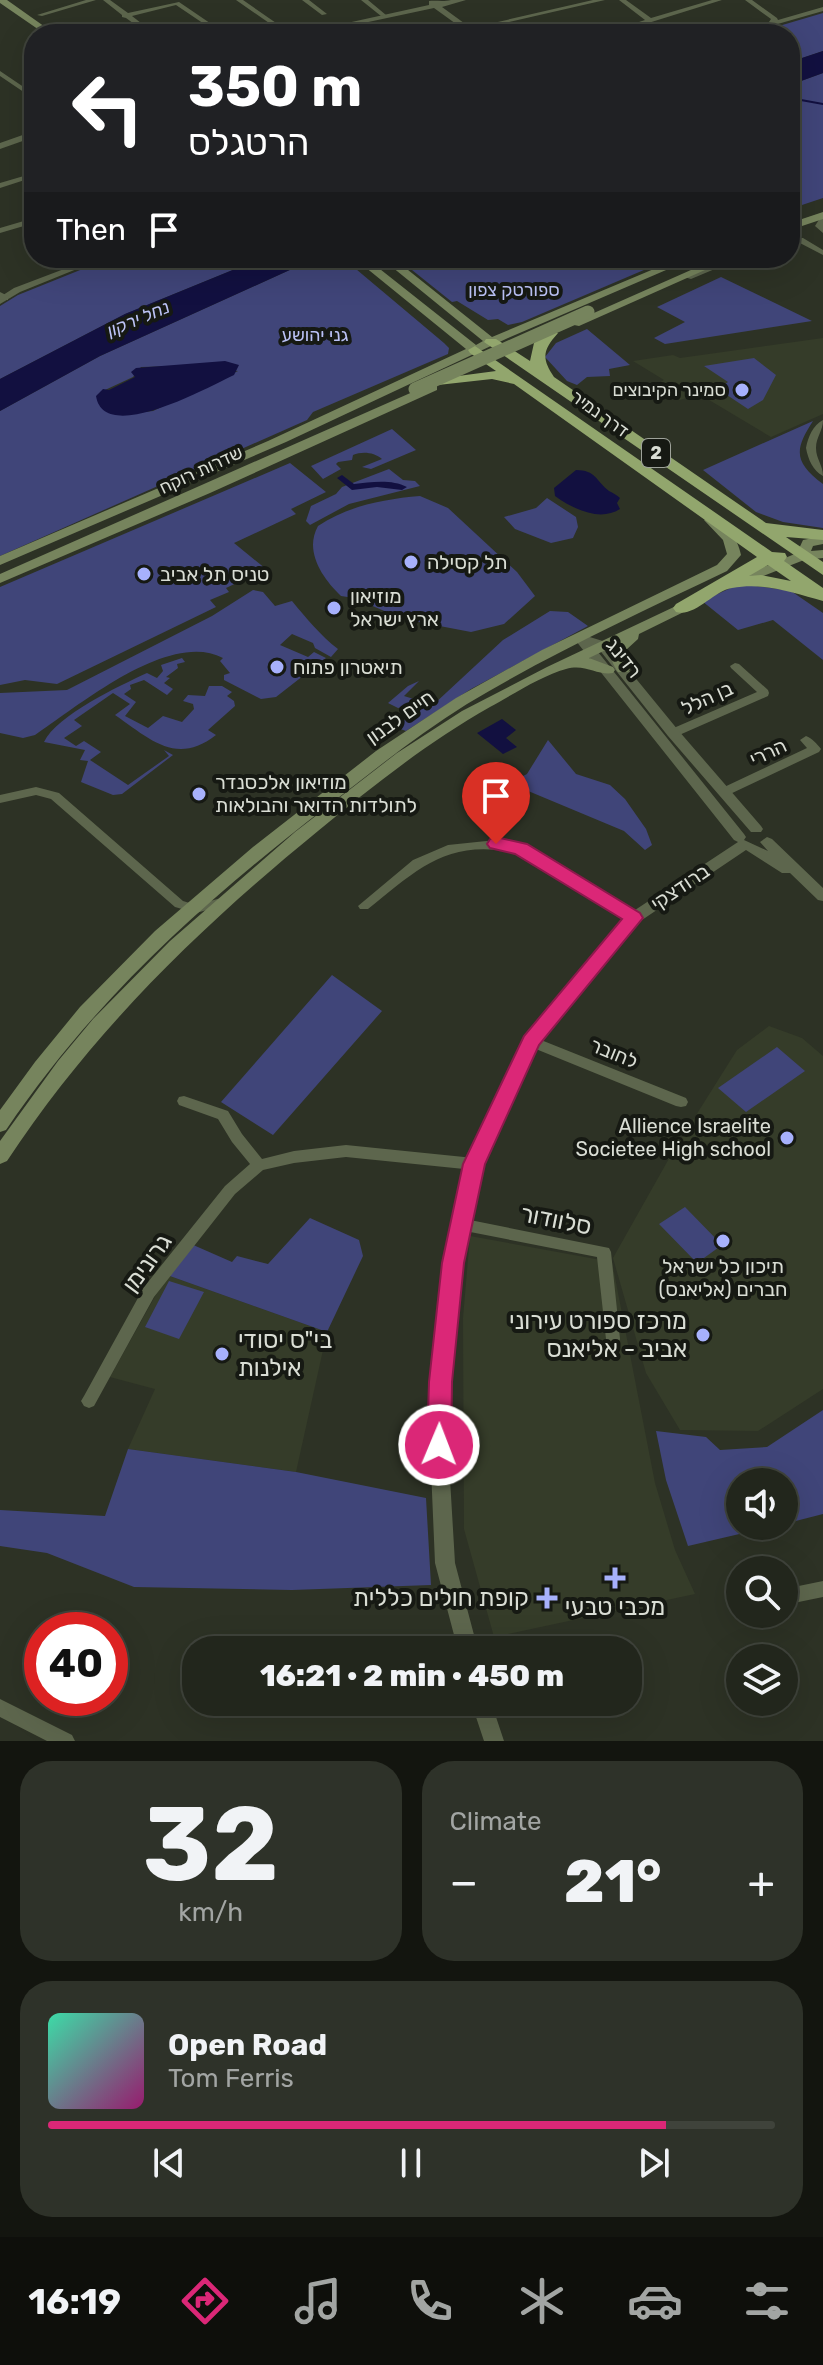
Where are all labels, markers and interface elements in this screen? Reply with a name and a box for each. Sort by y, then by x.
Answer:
text: 350 m [188,54,362,120]
icon: left [56,56,160,160]
text: הרטגלס [188,121,309,164]
icon: arrive [142,208,186,252]
text: Then [56,212,126,248]
park label: ספורטק צפון [468,279,560,301]
water label: נחל ירקון [103,296,173,342]
park label: גני יהושע [282,324,349,346]
place label: סמינר הקיבוצים [612,379,726,401]
marker: סמינר הקיבוצים [733,381,751,399]
street label: דרך נמיר [567,386,633,442]
road number: 2 [642,439,670,467]
street label: שדרות רוקח [156,441,246,499]
place label: תל קסילה [427,550,508,574]
marker: תל קסילה [402,553,420,571]
place label: טניס תל אביב [160,562,269,586]
marker: טניס תל אביב [135,565,153,583]
place label: מוזיאון ארץ ישראל [350,584,439,631]
marker: מוזיאון ארץ ישראל [325,599,343,617]
street label: רדינג [601,633,647,683]
place label: תיאטרון פתוח [293,655,403,679]
marker: תיאטרון פתוח [268,658,286,676]
street label: בן הלל [677,676,737,720]
street label: חיים לבנון [361,685,439,749]
street label: הררי [746,733,790,771]
pin [462,762,530,844]
place label: מוזיאון אלכסנדר לתולדות הדואר והבולאות [215,770,417,817]
icon: arrive [474,774,518,818]
marker: מוזיאון אלכסנדר לתולדות הדואר והבולאות [190,785,208,803]
street label: ברודצקי [646,859,714,915]
street label: לחובר [587,1033,641,1073]
place label: Allience Israelite Societee High school [576,1114,771,1161]
marker: Allience Israelite Societee High school [778,1129,796,1147]
street label: סלוודור [518,1199,594,1241]
street label: גרונימן [116,1228,178,1298]
marker: תיכון כל ישראל חברים (אליאנס) [714,1232,732,1250]
place label: תיכון כל ישראל חברים (אליאנס) [659,1254,787,1301]
place label: מרכז ספורט עירוני אביב - אליאנס [509,1307,687,1363]
place label: בי"ס יסודי אילנות [238,1326,332,1382]
marker: מרכז ספורט עירוני אביב - אליאנס [694,1326,712,1344]
marker: בי"ס יסודי אילנות [213,1345,231,1363]
position arrow [397,1403,481,1487]
map controls [726,1468,798,1716]
button: sound [726,1468,798,1540]
button: search [726,1556,798,1628]
marker: מכבי טבעי [604,1567,626,1589]
place label: קופת חולים כללית [353,1584,529,1612]
marker: קופת חולים כללית [536,1587,558,1609]
place label: מכבי טבעי [565,1593,665,1621]
speed limit sign: 40 [24,1612,128,1716]
button: layers [726,1644,798,1716]
text: 16:21 · 2 min · 450 m [260,1658,564,1694]
text: 32 [143,1783,279,1906]
text: Climate [450,1806,542,1837]
text: 21° [564,1846,662,1917]
text: − [450,1856,478,1908]
text: + [748,1856,775,1908]
text: km/h [178,1897,243,1928]
text: Open Road [168,2027,327,2063]
text: Tom Ferris [168,2063,294,2094]
icon: previous [147,2141,191,2185]
icon: pause [389,2141,433,2185]
icon: next [632,2141,676,2185]
icon: directions [177,2273,233,2329]
icon: music [290,2273,346,2329]
icon: phone [402,2273,458,2329]
icon: climate [514,2273,570,2329]
icon: car [627,2273,683,2329]
icon: filters [739,2273,795,2329]
text: 16:19 [28,2280,121,2323]

